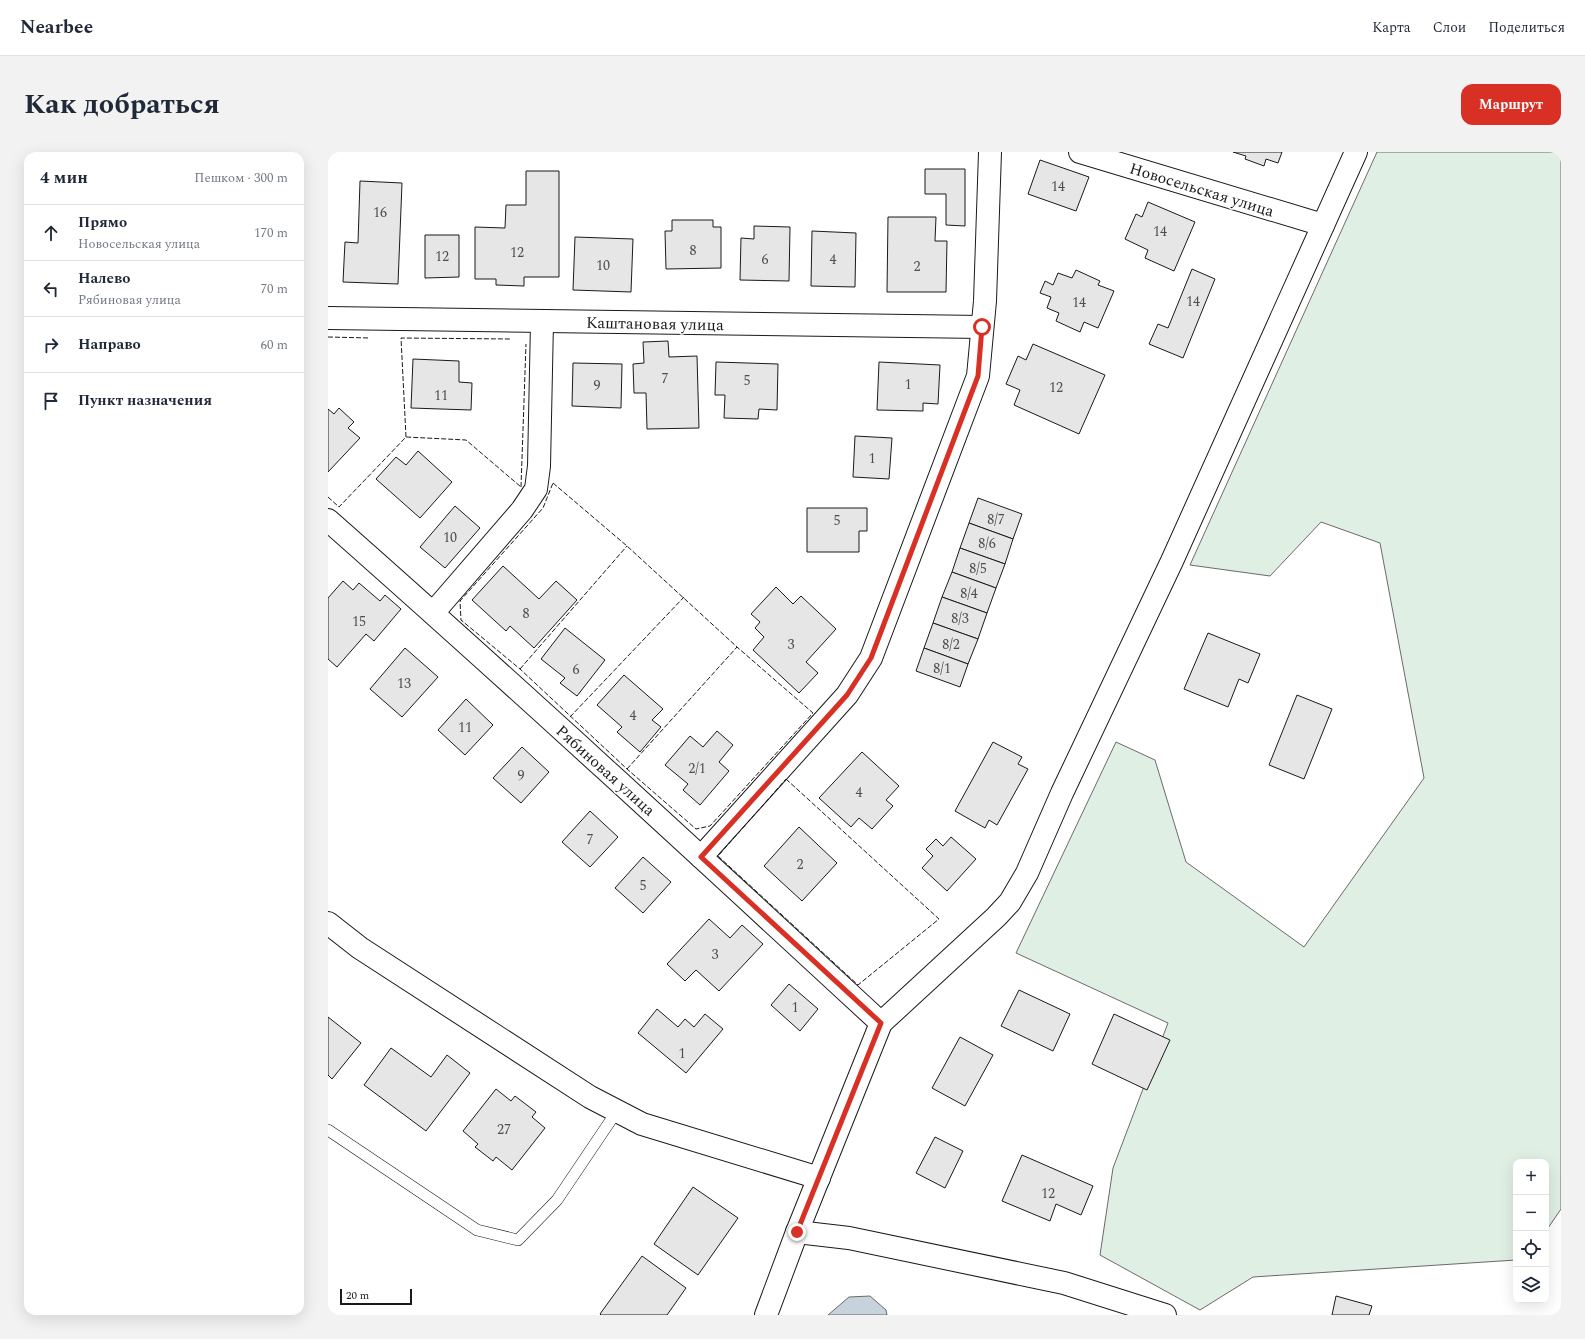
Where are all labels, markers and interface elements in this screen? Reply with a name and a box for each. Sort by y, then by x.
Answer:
text: Nearbee [20,13,93,42]
text: Карта [1372,17,1411,38]
text: Слои [1433,17,1466,38]
text: Поделиться [1488,17,1565,38]
text: Как добраться [24,83,220,126]
button: Маршрут [1461,84,1561,125]
street label: Новосельская улица [1126,157,1277,223]
text: 4 мин [40,165,88,191]
text: Пешком · 300 m [194,168,288,188]
house number: 14 [1051,176,1065,197]
house number: 16 [373,202,387,223]
text: Прямо [78,211,127,234]
house number: 14 [1153,221,1167,242]
icon: ahead [40,222,62,244]
text: 170 m [254,223,288,243]
text: Новосельская улица [78,234,200,254]
house number: 8 [690,240,697,261]
house number: 12 [510,242,524,263]
house number: 12 [435,246,449,267]
house number: 6 [762,249,769,270]
house number: 4 [830,249,837,270]
house number: 10 [596,255,610,276]
house number: 2 [914,256,921,277]
text: Налево [78,267,131,290]
icon: left [40,278,62,300]
text: 70 m [261,279,288,299]
text: Рябиновая улица [78,290,181,310]
house number: 14 [1186,291,1200,312]
house number: 14 [1072,292,1086,313]
street label: Каштановая улица [586,311,724,337]
route start [973,318,991,336]
text: Направо [78,333,141,356]
icon: right [40,334,62,356]
text: 60 m [261,335,288,355]
house number: 7 [662,368,669,389]
house number: 5 [744,370,751,391]
house number: 1 [905,374,912,395]
house number: 9 [594,375,601,396]
house number: 12 [1049,377,1063,398]
house number: 11 [434,385,448,406]
text: Пункт назначения [78,389,212,412]
icon: arrive [40,390,62,412]
house number: 1 [869,448,876,469]
house number: 8/7 [987,509,1005,530]
house number: 5 [834,510,841,531]
house number: 10 [443,527,457,548]
house number: 8/6 [978,533,996,554]
house number: 8/5 [969,558,987,579]
house number: 8/4 [960,583,978,604]
house number: 8 [523,603,530,624]
house number: 8/3 [951,608,969,629]
house number: 15 [352,611,366,632]
house number: 3 [788,634,795,655]
house number: 8/2 [942,634,960,655]
house number: 8/1 [933,658,951,679]
house number: 6 [573,659,580,680]
house number: 13 [397,673,411,694]
house number: 4 [630,705,637,726]
house number: 11 [458,717,472,738]
street label: Рябиновая улица [550,719,661,822]
house number: 2/1 [688,758,706,779]
house number: 9 [518,765,525,786]
house number: 4 [856,782,863,803]
house number: 7 [587,829,594,850]
house number: 2 [797,854,804,875]
house number: 5 [640,875,647,896]
house number: 3 [712,944,719,965]
house number: 1 [792,997,799,1018]
house number: 1 [679,1043,686,1064]
house number: 27 [497,1119,511,1140]
map controls [1513,1159,1549,1303]
button: + [1513,1159,1549,1195]
house number: 12 [1041,1183,1055,1204]
button: − [1513,1195,1549,1231]
route end [788,1223,806,1241]
button: locate [1513,1231,1549,1267]
button: layers [1513,1267,1549,1303]
scale bar [340,1287,412,1306]
text: 20 m [346,1287,369,1304]

